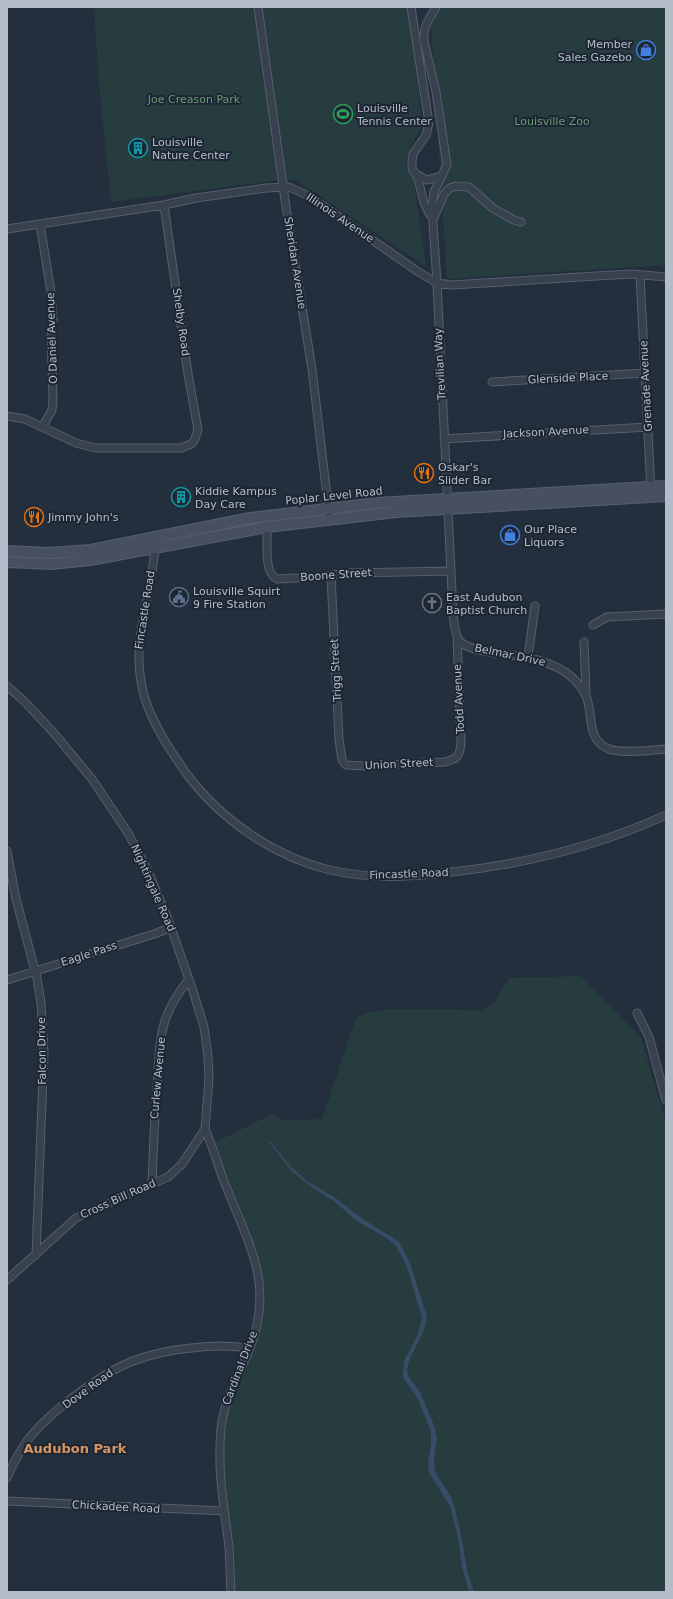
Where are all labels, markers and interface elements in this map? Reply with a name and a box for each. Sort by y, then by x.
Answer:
place label: Member Sales Gazebo [558,38,632,64]
shop icon: Member Sales Gazebo [635,39,657,61]
park label: Joe Creason Park [147,93,241,106]
place label: Louisville Tennis Center [356,102,432,128]
sports icon: Louisville Tennis Center [332,103,354,125]
park label: Louisville Zoo [514,115,590,128]
place label: Louisville Nature Center [152,136,230,162]
building icon: Louisville Nature Center [127,137,149,159]
street label: Illinois Avenue [304,190,377,246]
street label: Sheridan Avenue [281,216,309,310]
street label: Shelby Road [170,287,192,357]
street label: O Daniel Avenue [44,292,60,384]
street label: Trevilian Way [432,327,448,402]
street label: Grenade Avenue [637,340,655,432]
street label: Glenside Place [527,369,609,387]
street label: Jackson Avenue [502,423,590,441]
place label: Oskar's Slider Bar [438,461,492,487]
restaurant icon: Oskar's Slider Bar [413,462,435,484]
street label: Poplar Level Road [285,484,383,508]
place label: Kiddie Kampus Day Care [195,485,277,511]
building icon: Kiddie Kampus Day Care [170,486,192,508]
restaurant icon: Jimmy John's [23,506,45,528]
place label: Jimmy John's [47,511,119,524]
place label: Our Place Liquors [524,523,577,549]
shop icon: Our Place Liquors [499,524,521,546]
street label: Boone Street [300,566,373,584]
street label: Fincastle Road [132,570,158,650]
place label: Louisville Squirt 9 Fire Station [193,585,281,611]
public building icon: Louisville Squirt 9 Fire Station [168,586,190,608]
place label: East Audubon Baptist Church [446,591,527,617]
church icon: East Audubon Baptist Church [421,592,443,614]
street label: Trigg Street [328,637,344,703]
street label: Belmar Drive [473,641,547,669]
street label: Todd Avenue [451,664,467,735]
street label: Union Street [364,756,434,772]
street label: Nightingale Road [128,842,178,934]
street label: Fincastle Road [369,866,449,882]
street label: Eagle Pass [59,939,119,969]
street label: Falcon Drive [35,1017,49,1085]
street label: Curlew Avenue [148,1036,168,1120]
street label: Cross Bill Road [78,1176,158,1222]
street label: Cardinal Drive [220,1329,260,1407]
street label: Dove Road [60,1366,116,1412]
district label: Audubon Park [24,1441,127,1456]
street label: Chickadee Road [72,1498,160,1516]

